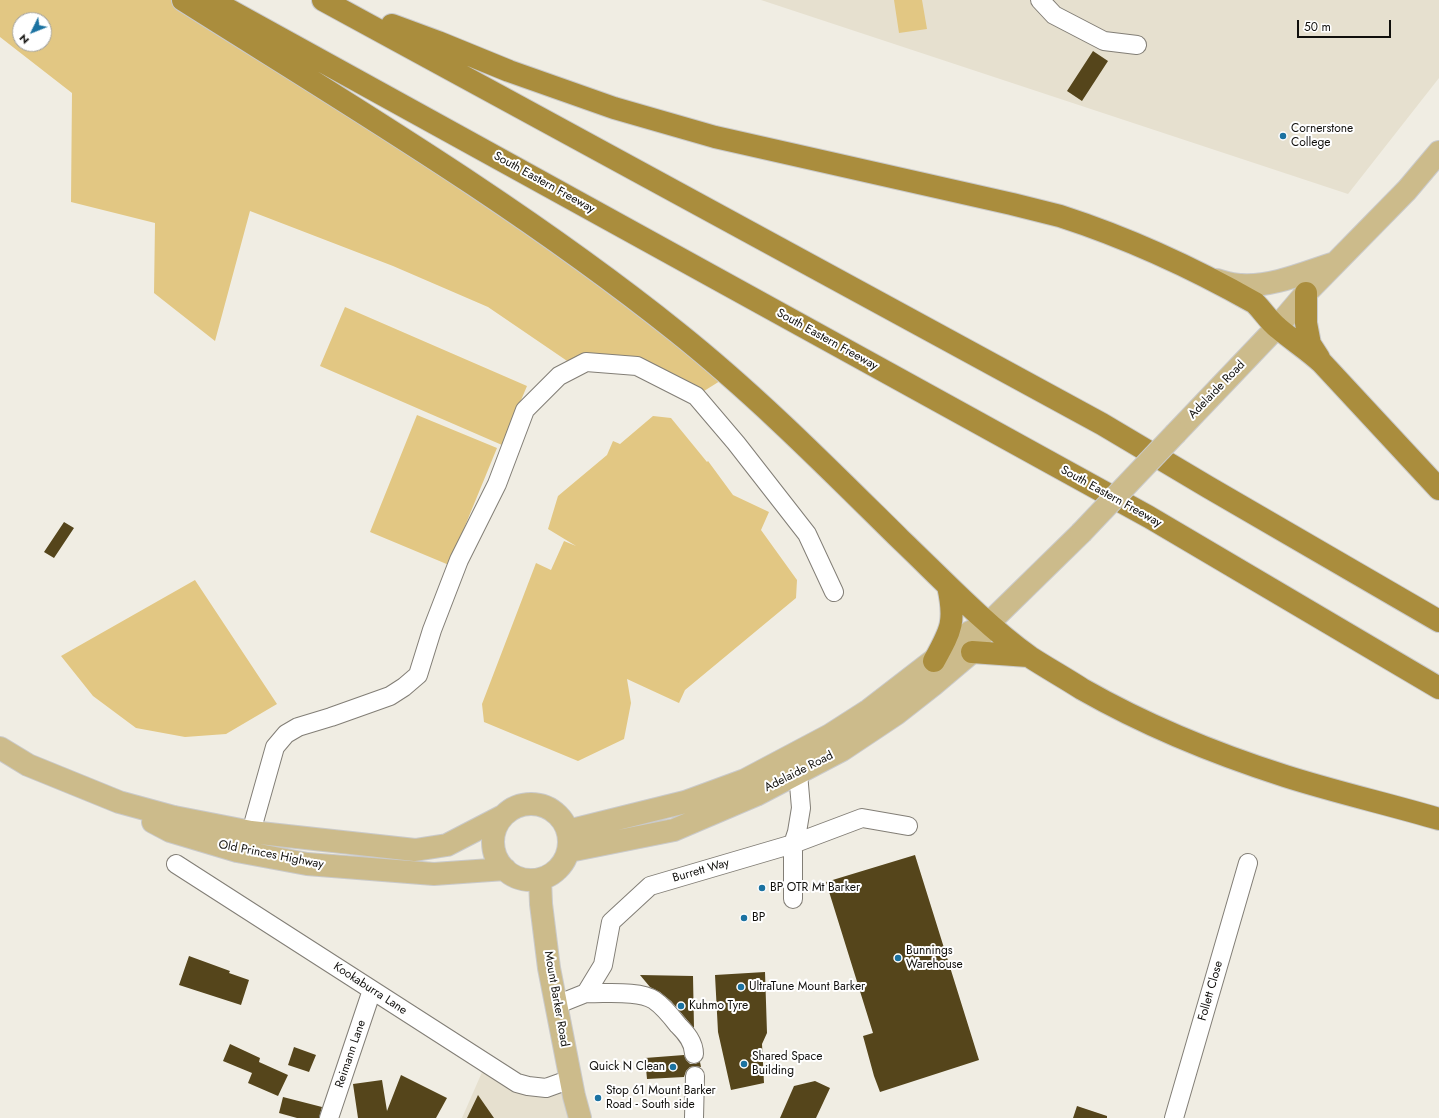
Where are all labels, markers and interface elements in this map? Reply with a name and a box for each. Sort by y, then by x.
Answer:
north arrow [12,12,52,52]
scale bar [1299,12,1393,38]
text: 50 m [1304,18,1331,36]
text: N [15,31,33,48]
place label: Cornerstone College [1291,122,1353,150]
marker: Cornerstone College [1278,131,1288,141]
street label: South Eastern Freeway [491,149,597,217]
street label: South Eastern Freeway [774,306,880,374]
street label: Adelaide Road [1186,358,1248,422]
street label: South Eastern Freeway [1058,463,1164,531]
street label: Adelaide Road [762,749,836,795]
street label: Old Princes Highway [217,838,325,872]
street label: Burrett Way [671,856,731,886]
place label: BP OTR Mt Barker [770,881,860,895]
marker: BP OTR Mt Barker [757,883,767,893]
place label: BP [752,911,765,925]
marker: BP [739,913,749,923]
place label: Bunnings Warehouse [906,944,963,972]
street label: Mount Barker Road [541,950,571,1048]
marker: Bunnings Warehouse [893,953,903,963]
street label: Follett Close [1196,959,1226,1023]
street label: Kookaburra Lane [330,960,410,1018]
place label: UltraTune Mount Barker [749,980,865,994]
marker: UltraTune Mount Barker [736,982,746,992]
place label: Kuhmo Tyre [689,999,748,1013]
marker: Kuhmo Tyre [676,1001,686,1011]
street label: Reimann Lane [333,1018,369,1090]
place label: Shared Space Building [752,1050,822,1078]
marker: Shared Space Building [739,1059,749,1069]
place label: Quick N Clean [589,1060,665,1074]
marker: Quick N Clean [668,1062,678,1072]
place label: Stop 61 Mount Barker Road - South side [606,1084,716,1112]
marker: Stop 61 Mount Barker Road - South side [593,1093,603,1103]

